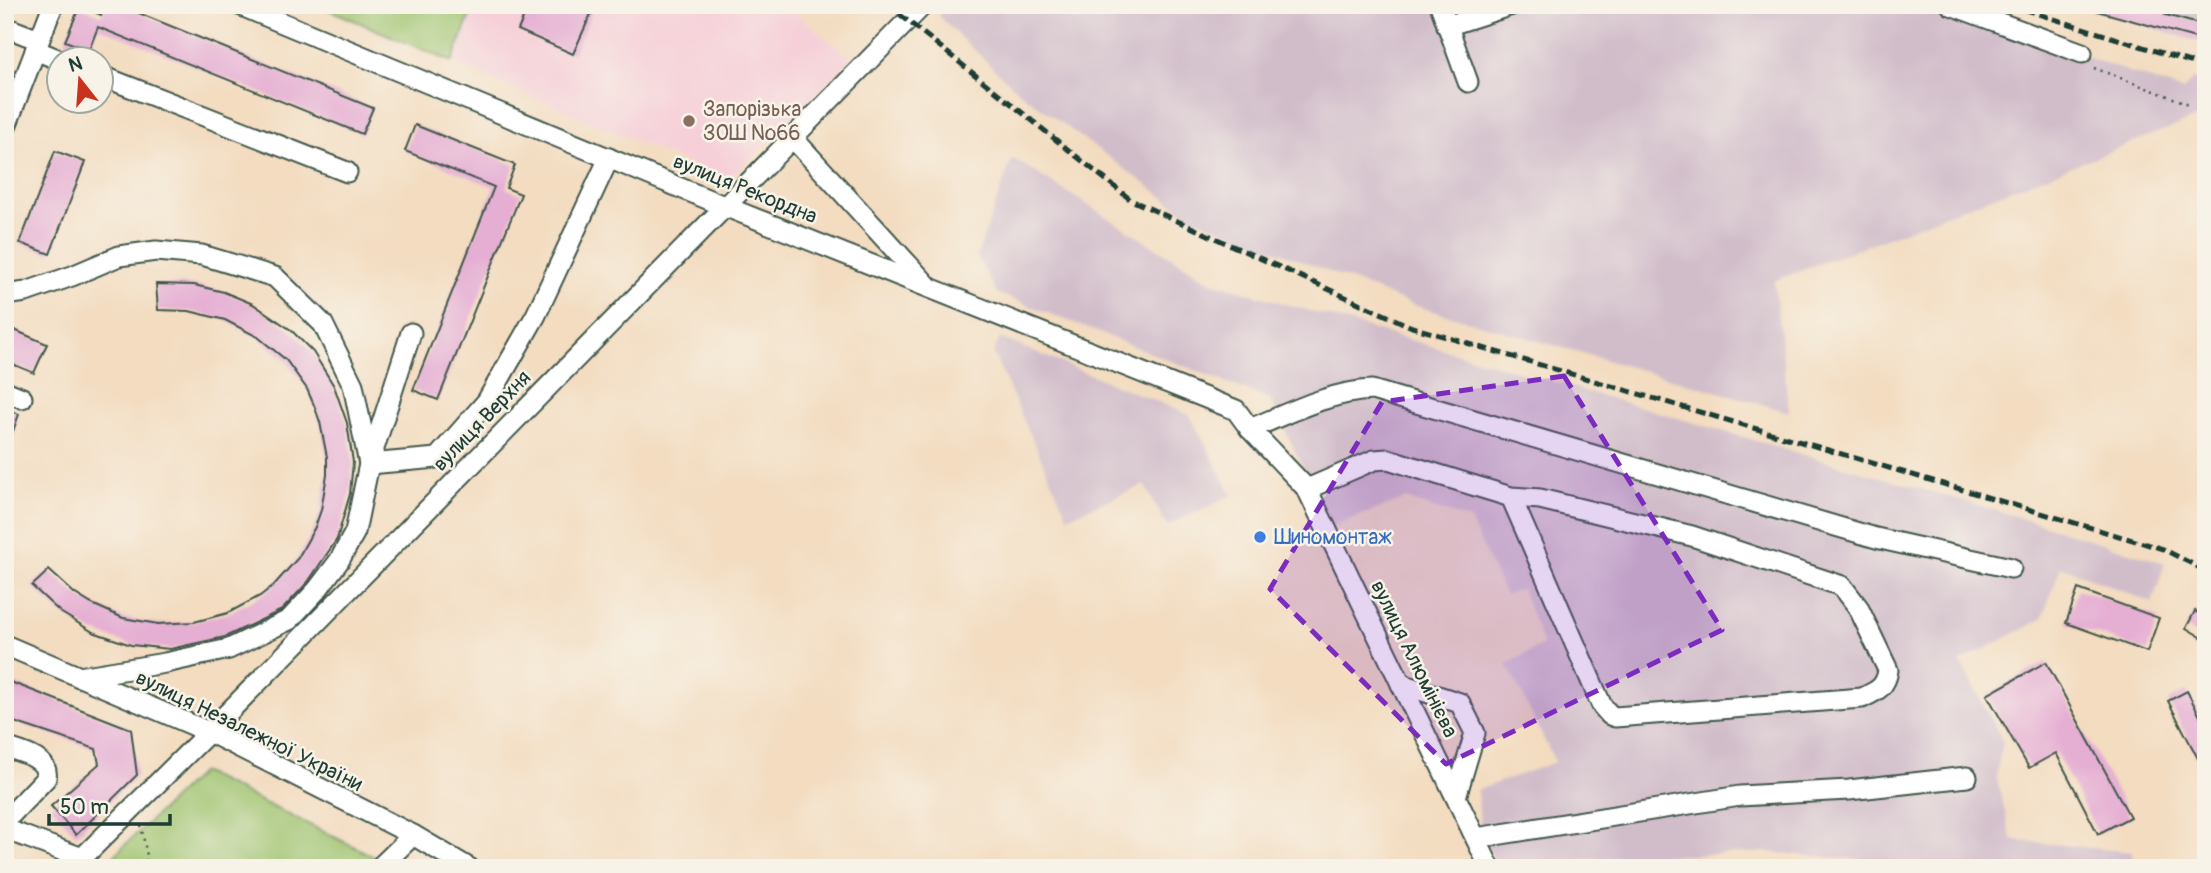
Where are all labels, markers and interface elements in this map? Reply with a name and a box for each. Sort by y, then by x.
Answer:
north arrow [46,46,116,116]
text: N [66,51,85,78]
place label: Запорізька ЗОШ №66 [703,96,801,147]
marker: Запорізька ЗОШ №66 [681,113,697,129]
street label: вулиця Рекордна [669,148,821,230]
street label: вулиця Верхня [427,365,537,477]
place label: Шиномонтаж [1274,524,1392,551]
marker: Шиномонтаж [1252,529,1268,545]
street label: вулиця Алюмінієва [1364,576,1464,742]
street label: вулиця Незалежної України [131,664,367,798]
scale bar [49,782,170,826]
text: 50 m [60,794,109,821]

